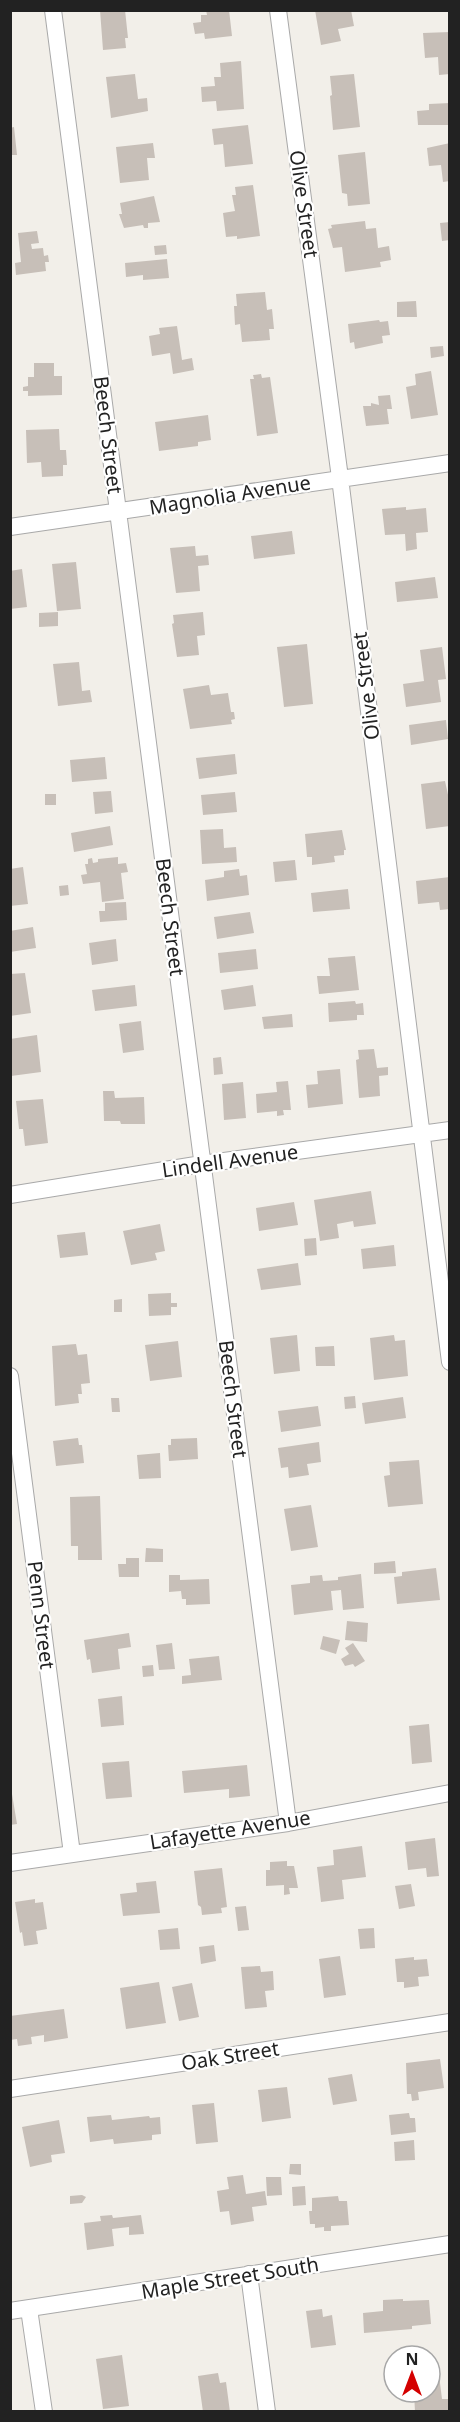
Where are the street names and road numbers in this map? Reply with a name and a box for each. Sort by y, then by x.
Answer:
street label: Olive Street [284,148,325,259]
street label: Beech Street [88,374,129,495]
street label: Magnolia Avenue [147,468,313,521]
street label: Olive Street [345,631,386,742]
street label: Beech Street [150,856,191,977]
street label: Lindell Avenue [160,1138,300,1183]
street label: Beech Street [213,1338,254,1459]
street label: Penn Street [21,1559,62,1671]
street label: Lafayette Avenue [148,1803,312,1856]
street label: Oak Street [179,2034,281,2077]
street label: Maple Street South [139,2250,321,2305]

